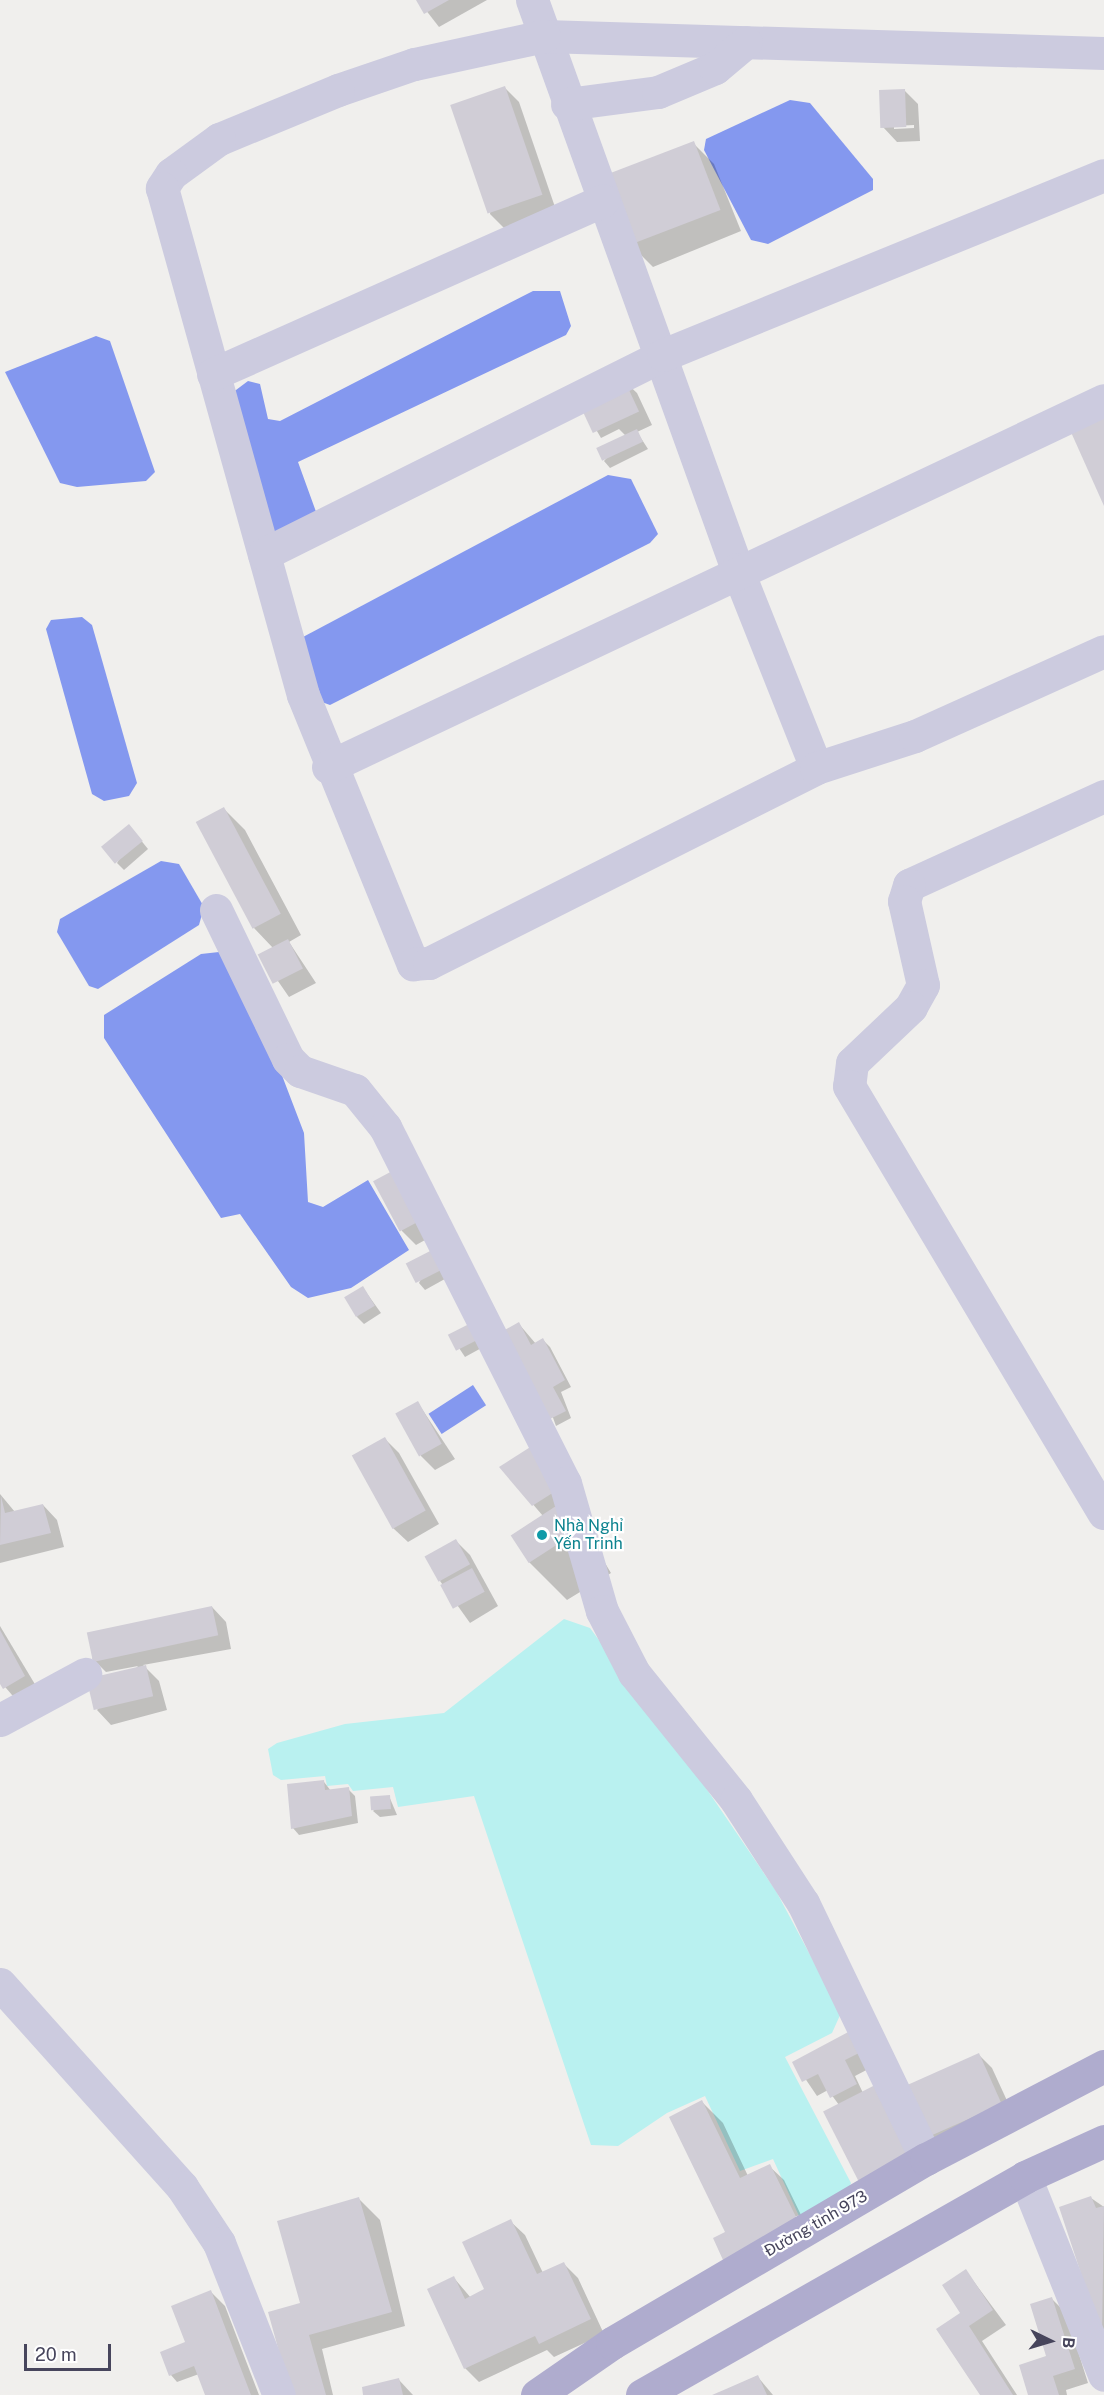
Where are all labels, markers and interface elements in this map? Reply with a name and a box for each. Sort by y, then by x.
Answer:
place label: Nhà Nghỉ Yến Trinh [554,1516,623,1554]
marker: Nhà Nghỉ Yến Trinh [535,1528,549,1542]
street label: Đường tỉnh 973 [761,2187,871,2261]
north arrow [1020,2311,1080,2371]
scale bar [27,2332,114,2370]
text: B [1058,2336,1078,2349]
text: 20 m [35,2344,77,2365]

